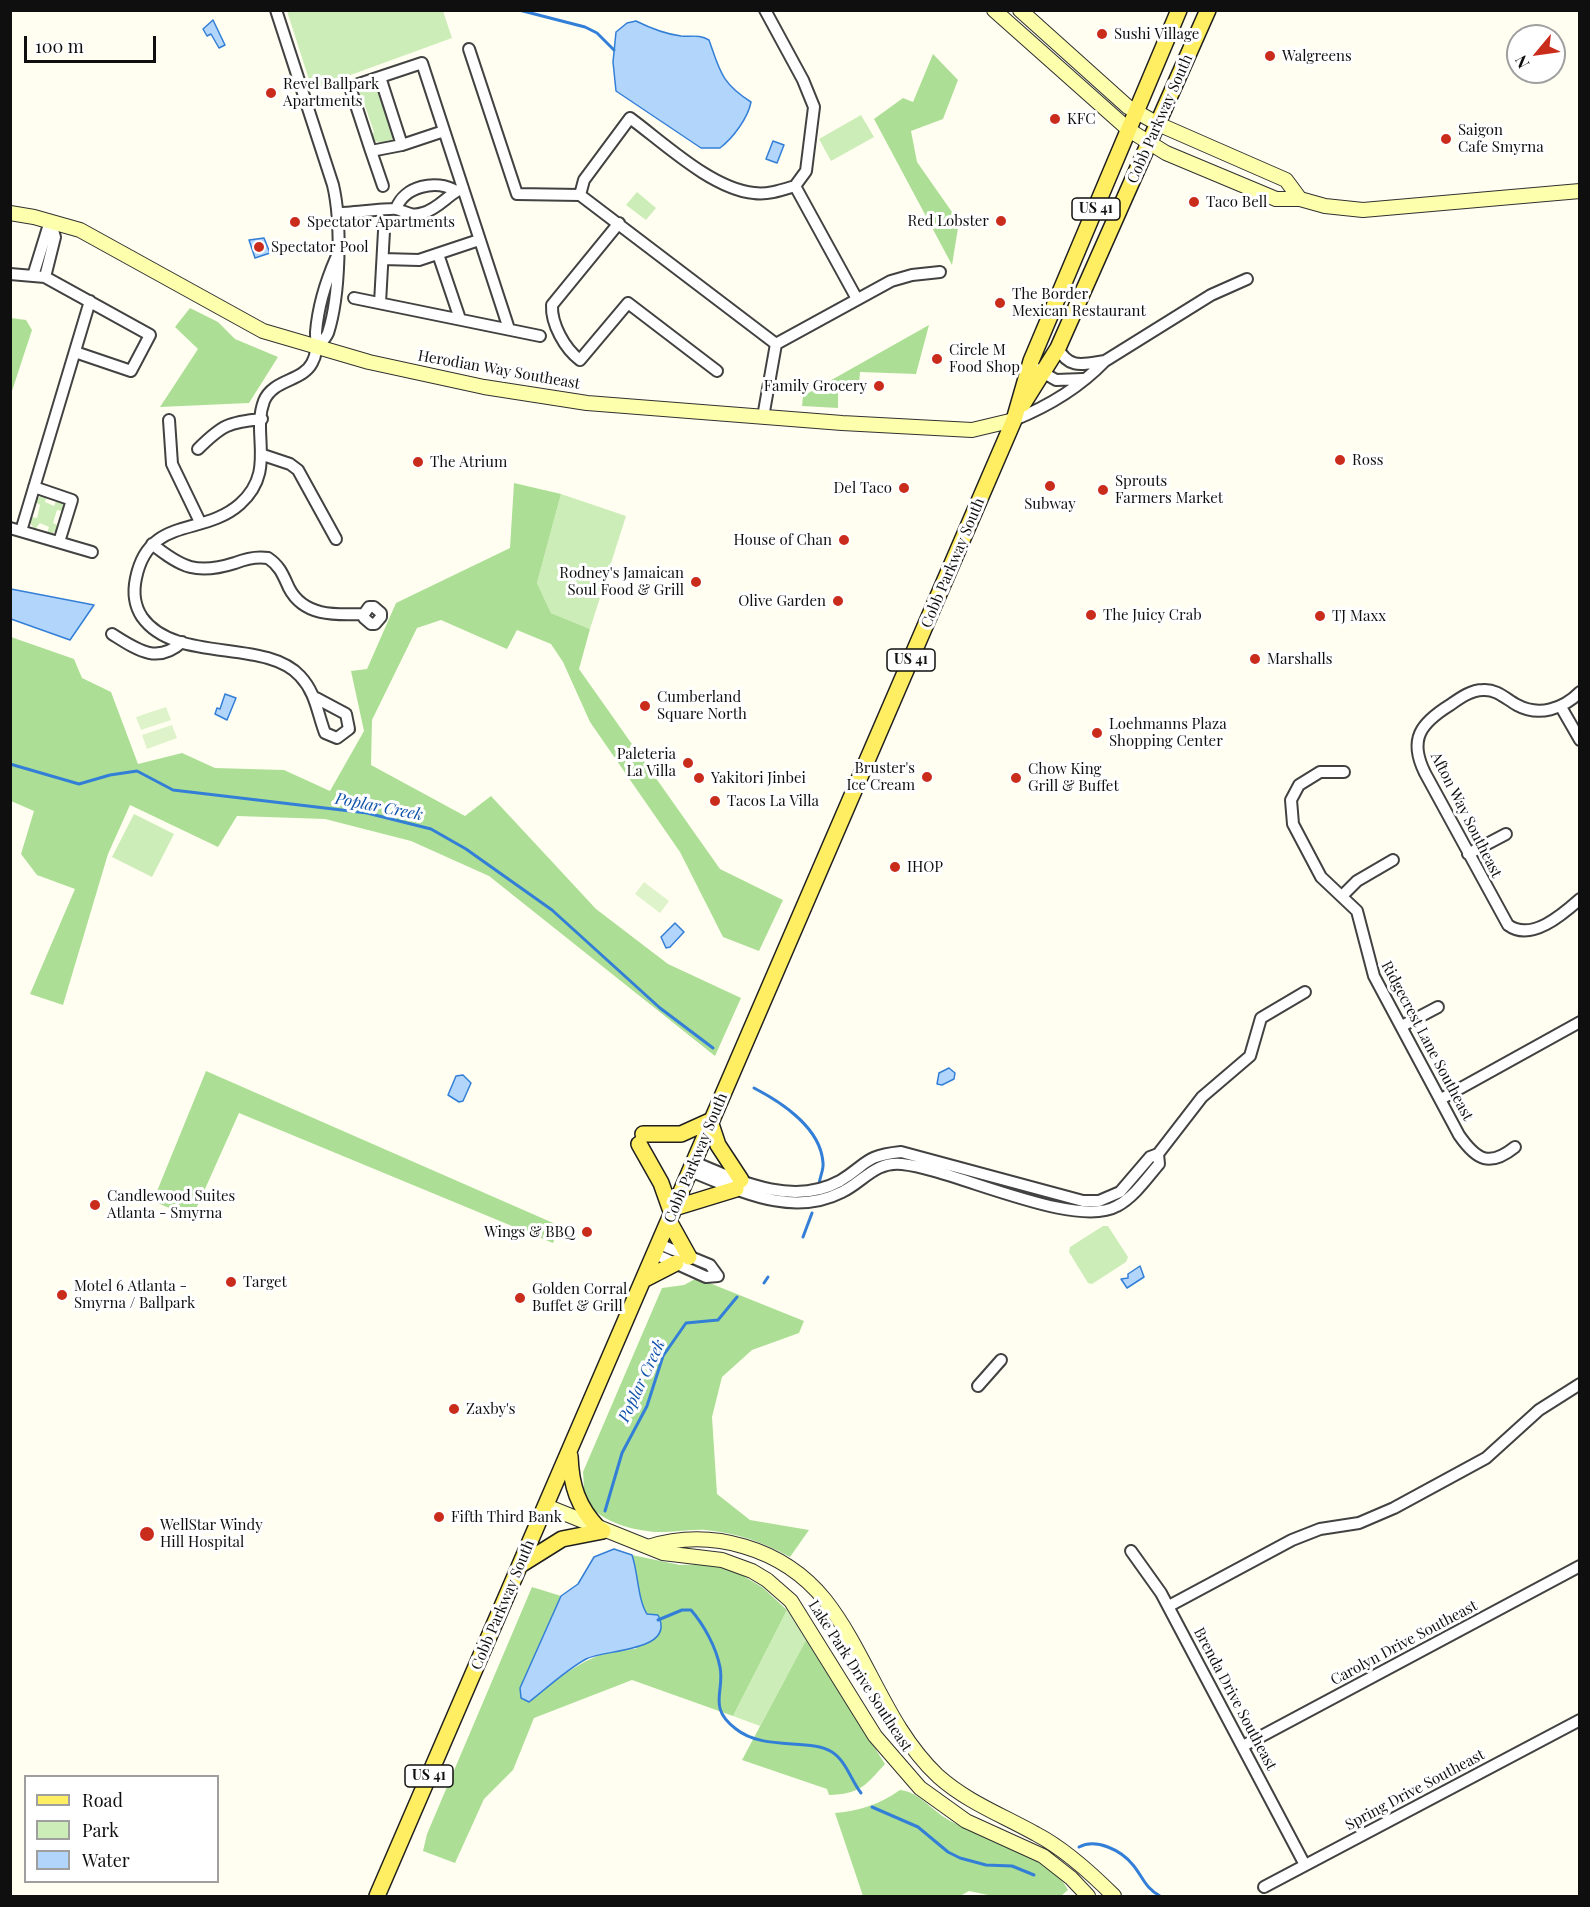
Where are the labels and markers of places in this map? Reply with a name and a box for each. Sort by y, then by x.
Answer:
place label: Sushi Village [1114,25,1199,43]
marker: Sushi Village [1095,27,1109,41]
place label: Walgreens [1282,47,1352,65]
marker: Walgreens [1263,49,1277,63]
place label: Revel Ballpark Apartments [283,75,379,110]
marker: Revel Ballpark Apartments [264,86,278,100]
place label: KFC [1067,110,1096,128]
marker: KFC [1048,112,1062,126]
place label: Saigon Cafe Smyrna [1458,121,1544,156]
marker: Saigon Cafe Smyrna [1439,132,1453,146]
place label: Taco Bell [1206,193,1267,211]
marker: Taco Bell [1187,195,1201,209]
place label: Red Lobster [907,212,989,230]
place label: Spectator Apartments [307,213,455,231]
marker: Red Lobster [994,214,1008,228]
marker: Spectator Apartments [288,215,302,229]
place label: Spectator Pool [271,238,369,256]
marker: Spectator Pool [252,240,266,254]
place label: The Border Mexican Restaurant [1012,285,1146,320]
marker: The Border Mexican Restaurant [993,296,1007,310]
place label: Circle M Food Shop [949,341,1020,376]
marker: Circle M Food Shop [930,352,944,366]
place label: Family Grocery [764,377,867,395]
marker: Family Grocery [872,379,886,393]
place label: Ross [1352,451,1383,469]
place label: The Atrium [430,453,507,471]
marker: Ross [1333,453,1347,467]
marker: The Atrium [411,455,425,469]
place label: Sprouts Farmers Market [1115,472,1223,507]
place label: Del Taco [833,479,892,497]
marker: Subway [1043,479,1057,493]
marker: Del Taco [897,481,911,495]
marker: Sprouts Farmers Market [1096,483,1110,497]
place label: Subway [1024,495,1076,513]
place label: House of Chan [733,531,832,549]
marker: House of Chan [837,533,851,547]
place label: Rodney's Jamaican Soul Food & Grill [559,564,684,599]
marker: Rodney's Jamaican Soul Food & Grill [689,575,703,589]
place label: Olive Garden [738,592,826,610]
marker: Olive Garden [831,594,845,608]
place label: The Juicy Crab [1103,606,1202,624]
place label: TJ Maxx [1332,607,1386,625]
marker: The Juicy Crab [1084,608,1098,622]
marker: TJ Maxx [1313,609,1327,623]
place label: Marshalls [1267,650,1332,668]
marker: Marshalls [1248,652,1262,666]
place label: Cumberland Square North [657,688,747,723]
marker: Cumberland Square North [638,699,652,713]
place label: Loehmanns Plaza Shopping Center [1109,715,1227,750]
marker: Loehmanns Plaza Shopping Center [1090,726,1104,740]
place label: Paleteria La Villa [617,745,676,780]
marker: Paleteria La Villa [681,756,695,770]
place label: Bruster's Ice Cream [846,759,915,794]
place label: Chow King Grill & Buffet [1028,760,1119,795]
place label: Yakitori Jinbei [711,769,806,787]
marker: Bruster's Ice Cream [920,770,934,784]
marker: Yakitori Jinbei [692,771,706,785]
marker: Chow King Grill & Buffet [1009,771,1023,785]
place label: Tacos La Villa [727,792,819,810]
marker: Tacos La Villa [708,794,722,808]
place label: IHOP [907,858,943,876]
marker: IHOP [888,860,902,874]
place label: Candlewood Suites Atlanta - Smyrna [107,1187,235,1222]
marker: Candlewood Suites Atlanta - Smyrna [88,1198,102,1212]
place label: Wings & BBQ [484,1223,575,1241]
marker: Wings & BBQ [580,1225,594,1239]
place label: Target [243,1273,287,1291]
marker: Target [224,1275,238,1289]
place label: Motel 6 Atlanta - Smyrna / Ballpark [74,1277,195,1312]
place label: Golden Corral Buffet & Grill [532,1280,627,1315]
marker: Motel 6 Atlanta - Smyrna / Ballpark [55,1288,69,1302]
marker: Golden Corral Buffet & Grill [513,1291,527,1305]
place label: Zaxby's [466,1400,516,1418]
marker: Zaxby's [447,1402,461,1416]
place label: Fifth Third Bank [451,1508,562,1526]
marker: Fifth Third Bank [432,1510,446,1524]
place label: WellStar Windy Hill Hospital [160,1516,263,1551]
marker: WellStar Windy Hill Hospital [138,1525,156,1543]

